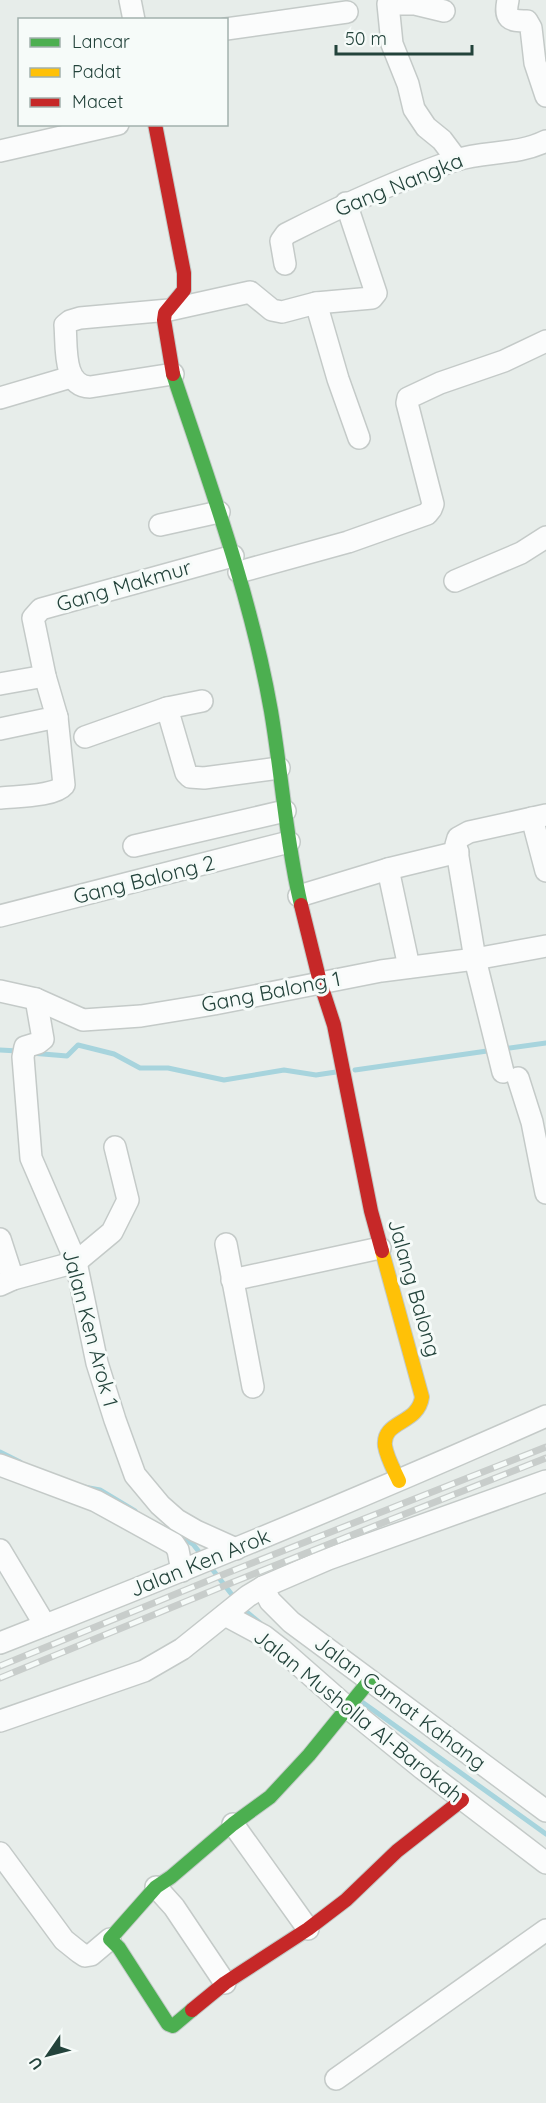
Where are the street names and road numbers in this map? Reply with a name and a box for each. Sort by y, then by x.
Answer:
street label: Gang Nangka [331,147,466,222]
street label: Gang Makmur [53,553,194,617]
street label: Gang Balong 2 [70,849,217,909]
street label: Gang Balong 1 [199,965,343,1017]
street label: Jalang Balong [383,1216,447,1360]
street label: Jalan Ken Arok 1 [57,1246,125,1409]
street label: Jalan Ken Arok [126,1522,273,1602]
street label: Jalan Musholla Al-Barokah [249,1623,468,1808]
street label: Jalan Camat Kahang [310,1629,492,1775]

